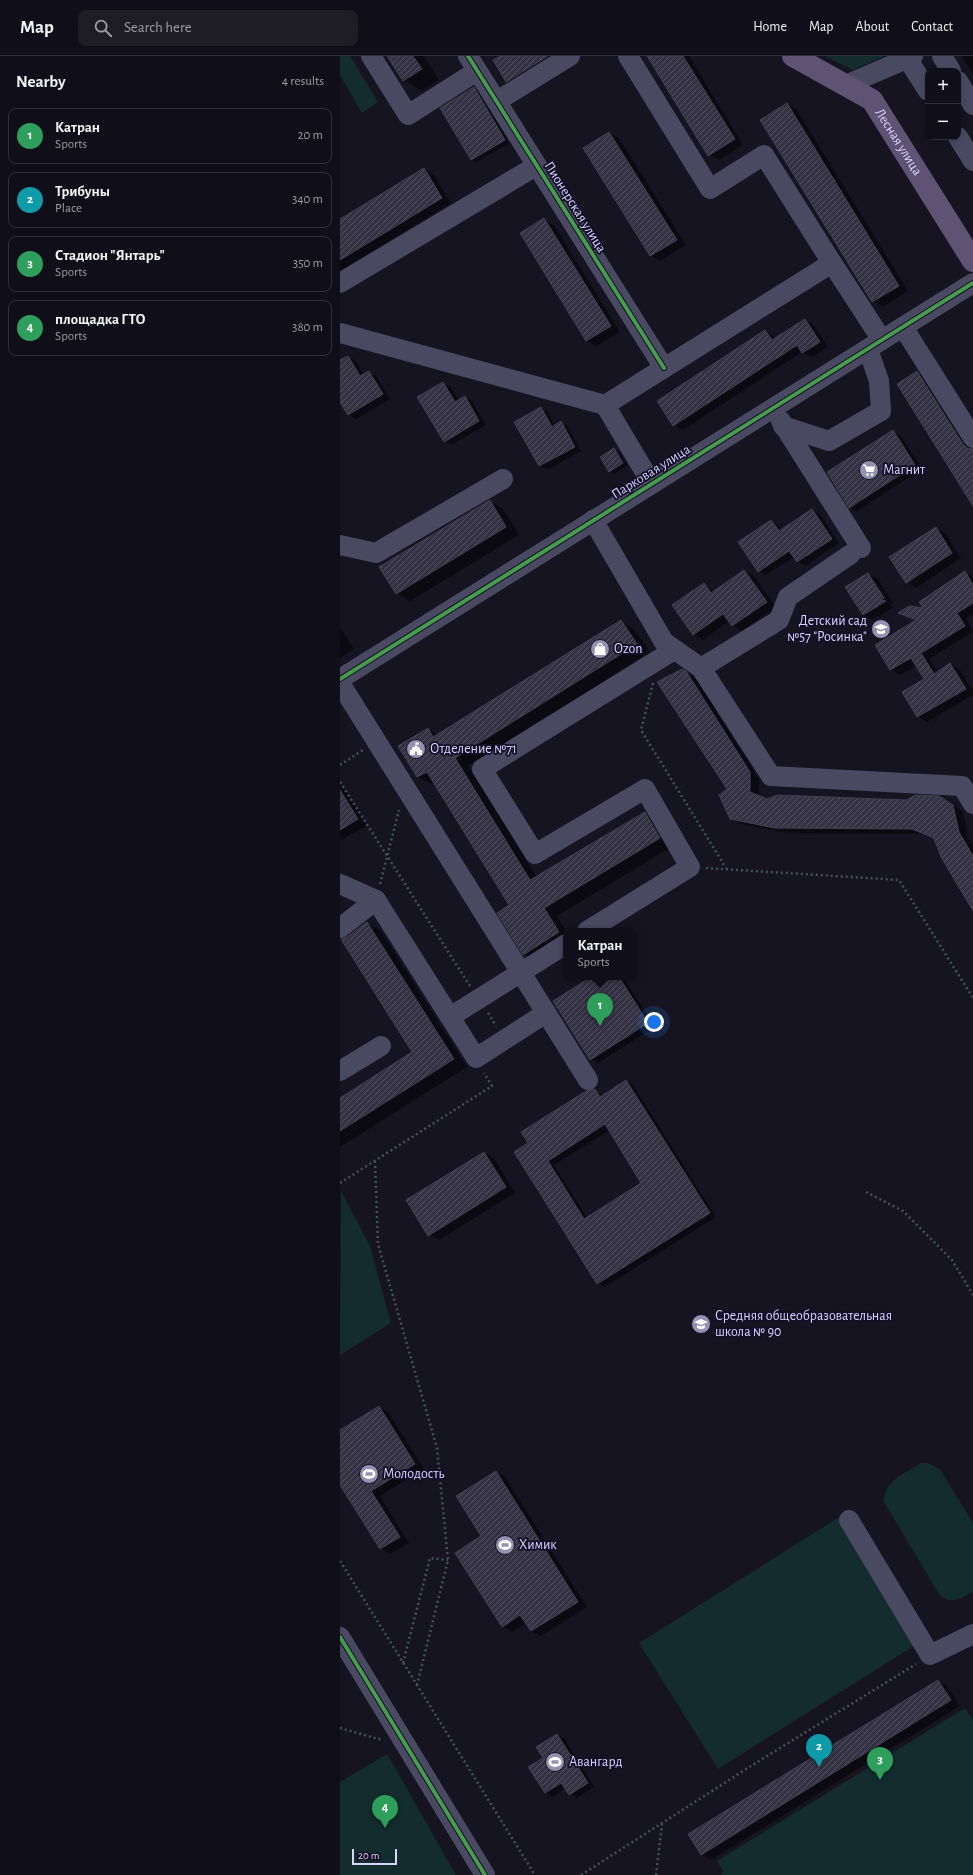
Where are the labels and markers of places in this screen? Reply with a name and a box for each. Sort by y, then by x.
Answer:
supermarket icon: Магнит [858,459,880,481]
place label: Магнит [883,463,926,477]
place label: Детский сад №57 "Росинка" [787,614,867,644]
school or university icon: Детский сад №57 "Росинка" [870,618,892,640]
shop icon: Ozon [589,638,611,660]
place label: Ozon [614,642,642,656]
public building icon: Отделение №71 [405,738,427,760]
place label: Отделение №71 [430,742,517,756]
pin: 1 [587,993,613,1026]
place label: Средняя общеобразовательная школа № 90 [715,1309,892,1339]
school or university icon: Средняя общеобразовательная школа № 90 [690,1313,712,1335]
sports icon: Молодость [358,1463,380,1485]
place label: Молодость [383,1467,445,1481]
sports icon: Химик [494,1534,516,1556]
place label: Химик [519,1538,557,1552]
pin: 2 [806,1734,832,1767]
pin: 3 [867,1747,893,1780]
sports icon: Авангард [544,1751,566,1773]
place label: Авангард [569,1755,622,1769]
pin: 4 [372,1795,398,1828]

